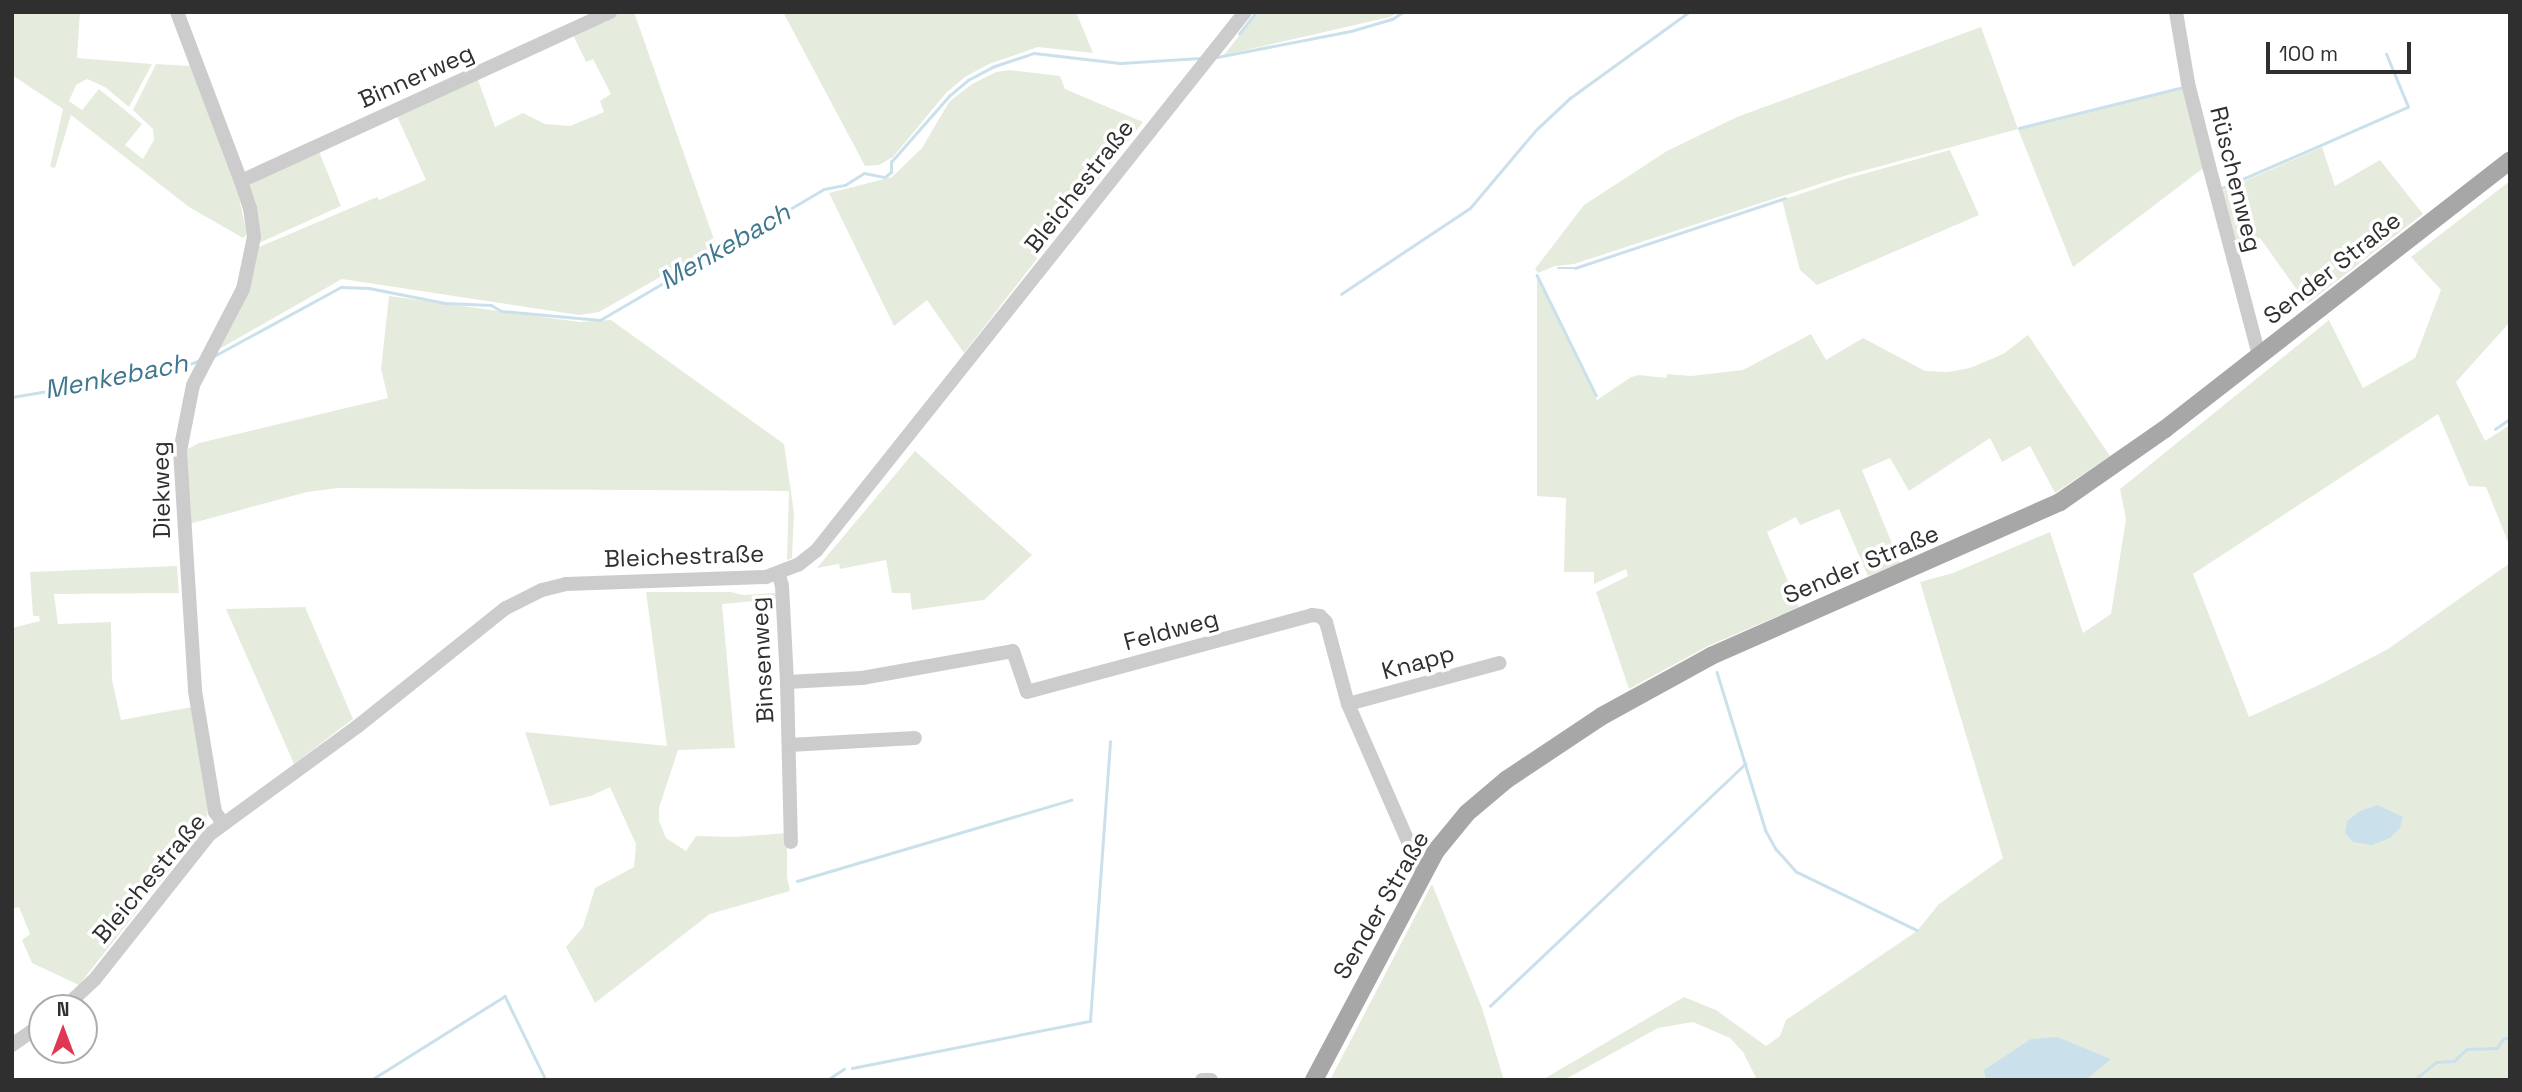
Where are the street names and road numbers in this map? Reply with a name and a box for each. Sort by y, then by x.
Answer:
street label: Binnerweg [354,38,478,114]
street label: Rüschenweg [2204,103,2268,255]
street label: Bleichestraße [1018,114,1140,258]
street label: Sender Straße [2258,206,2406,330]
street label: Diekweg [146,441,176,539]
street label: Sender Straße [1779,518,1943,610]
street label: Bleichestraße [603,539,765,573]
street label: Binsenweg [744,596,780,724]
street label: Feldweg [1120,604,1222,656]
street label: Knapp [1379,639,1457,685]
street label: Bleichestraße [86,807,212,949]
street label: Sender Straße [1327,826,1435,984]

